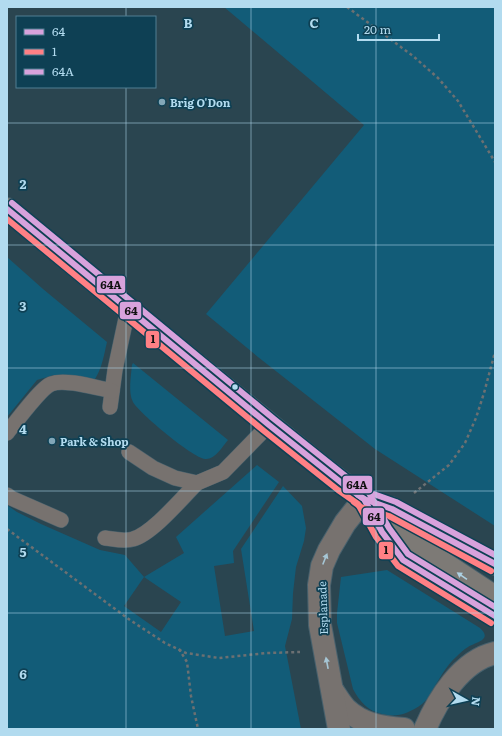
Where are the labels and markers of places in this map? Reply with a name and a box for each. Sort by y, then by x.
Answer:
place label: Brig O'Don [170,94,231,110]
marker: Brig O'Don [157,97,167,107]
unlabelled marker [230,382,240,392]
place label: Park & Shop [60,433,128,449]
marker: Park & Shop [47,436,57,446]

